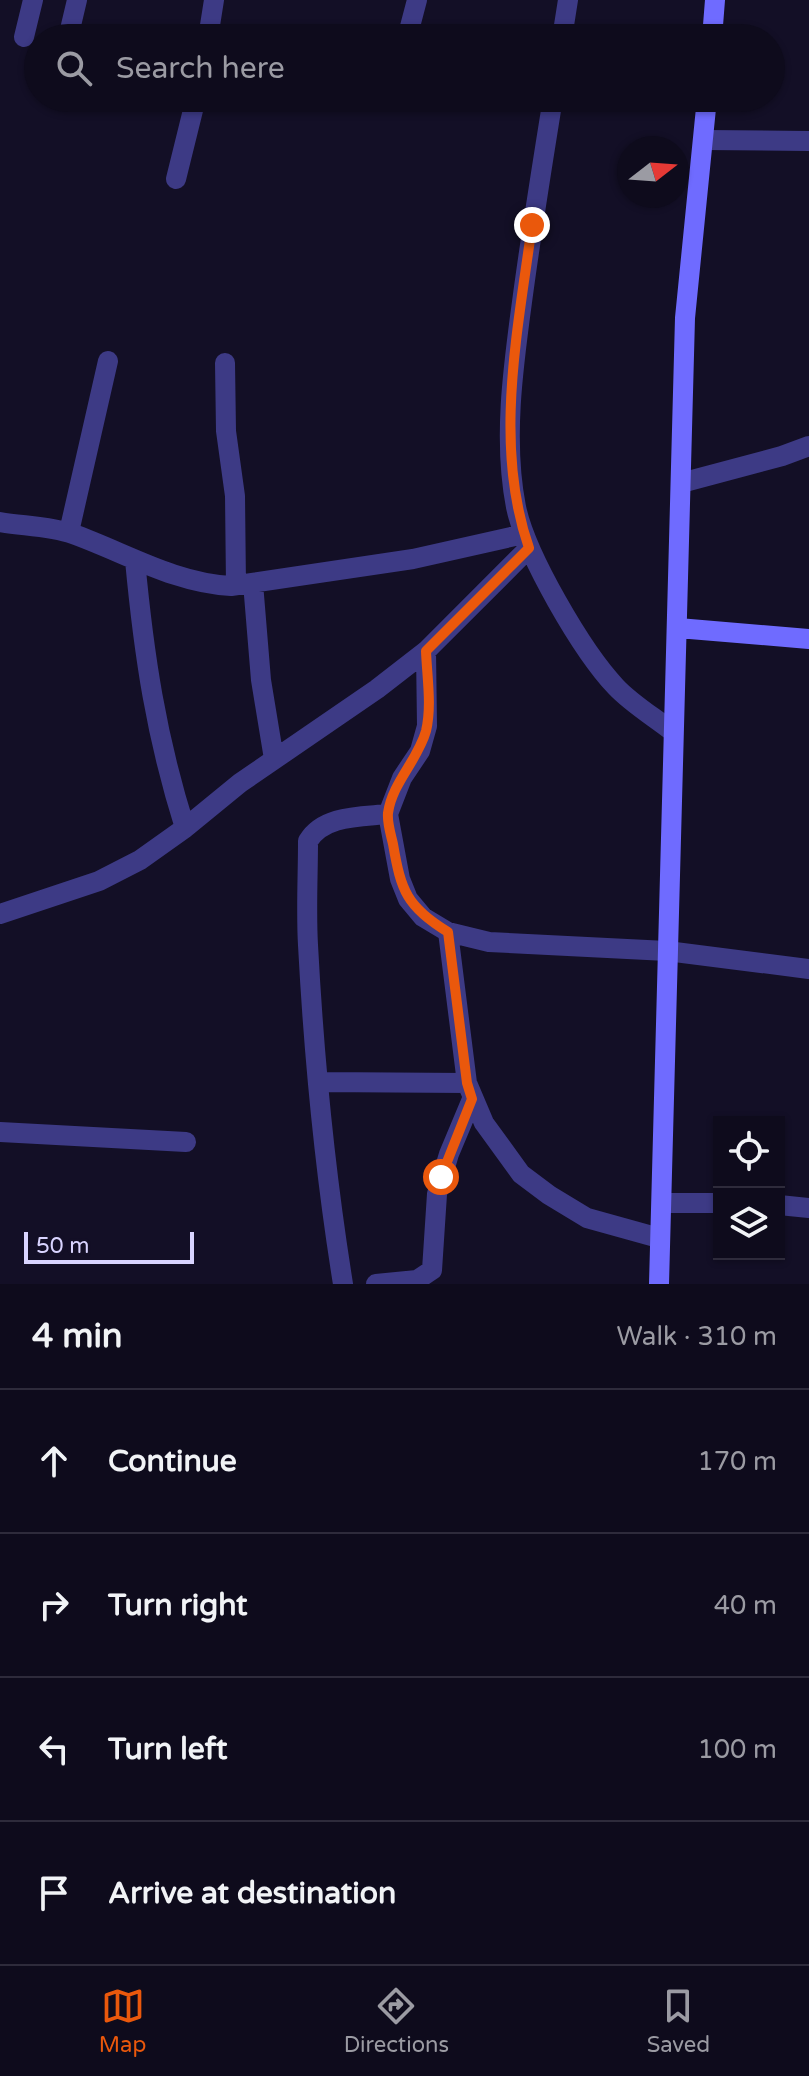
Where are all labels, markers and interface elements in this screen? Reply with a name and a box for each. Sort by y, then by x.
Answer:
search box [24,24,785,112]
icon: search [52,46,96,90]
text: Search here [116,50,285,87]
north arrow [617,136,689,208]
route end [514,207,550,243]
map controls [713,1116,785,1260]
button: locate [713,1116,785,1188]
route start [423,1159,459,1195]
button: layers [713,1188,785,1260]
scale bar [24,1228,194,1264]
text: 50 m [36,1233,90,1259]
text: 4 min [32,1316,123,1357]
text: Walk · 310 m [617,1321,777,1352]
icon: ahead [32,1439,76,1483]
text: Continue [108,1443,237,1480]
text: 170 m [697,1446,777,1477]
icon: right [32,1583,76,1627]
text: Turn right [108,1587,248,1624]
text: 40 m [714,1590,777,1621]
icon: left [32,1727,76,1771]
text: Turn left [108,1731,227,1768]
text: 100 m [697,1734,777,1765]
icon: arrive [32,1871,76,1915]
text: Arrive at destination [108,1875,396,1912]
tab: Map [99,1984,146,2058]
tab: Directions [344,1984,449,2058]
tab: Saved [647,1984,710,2058]

